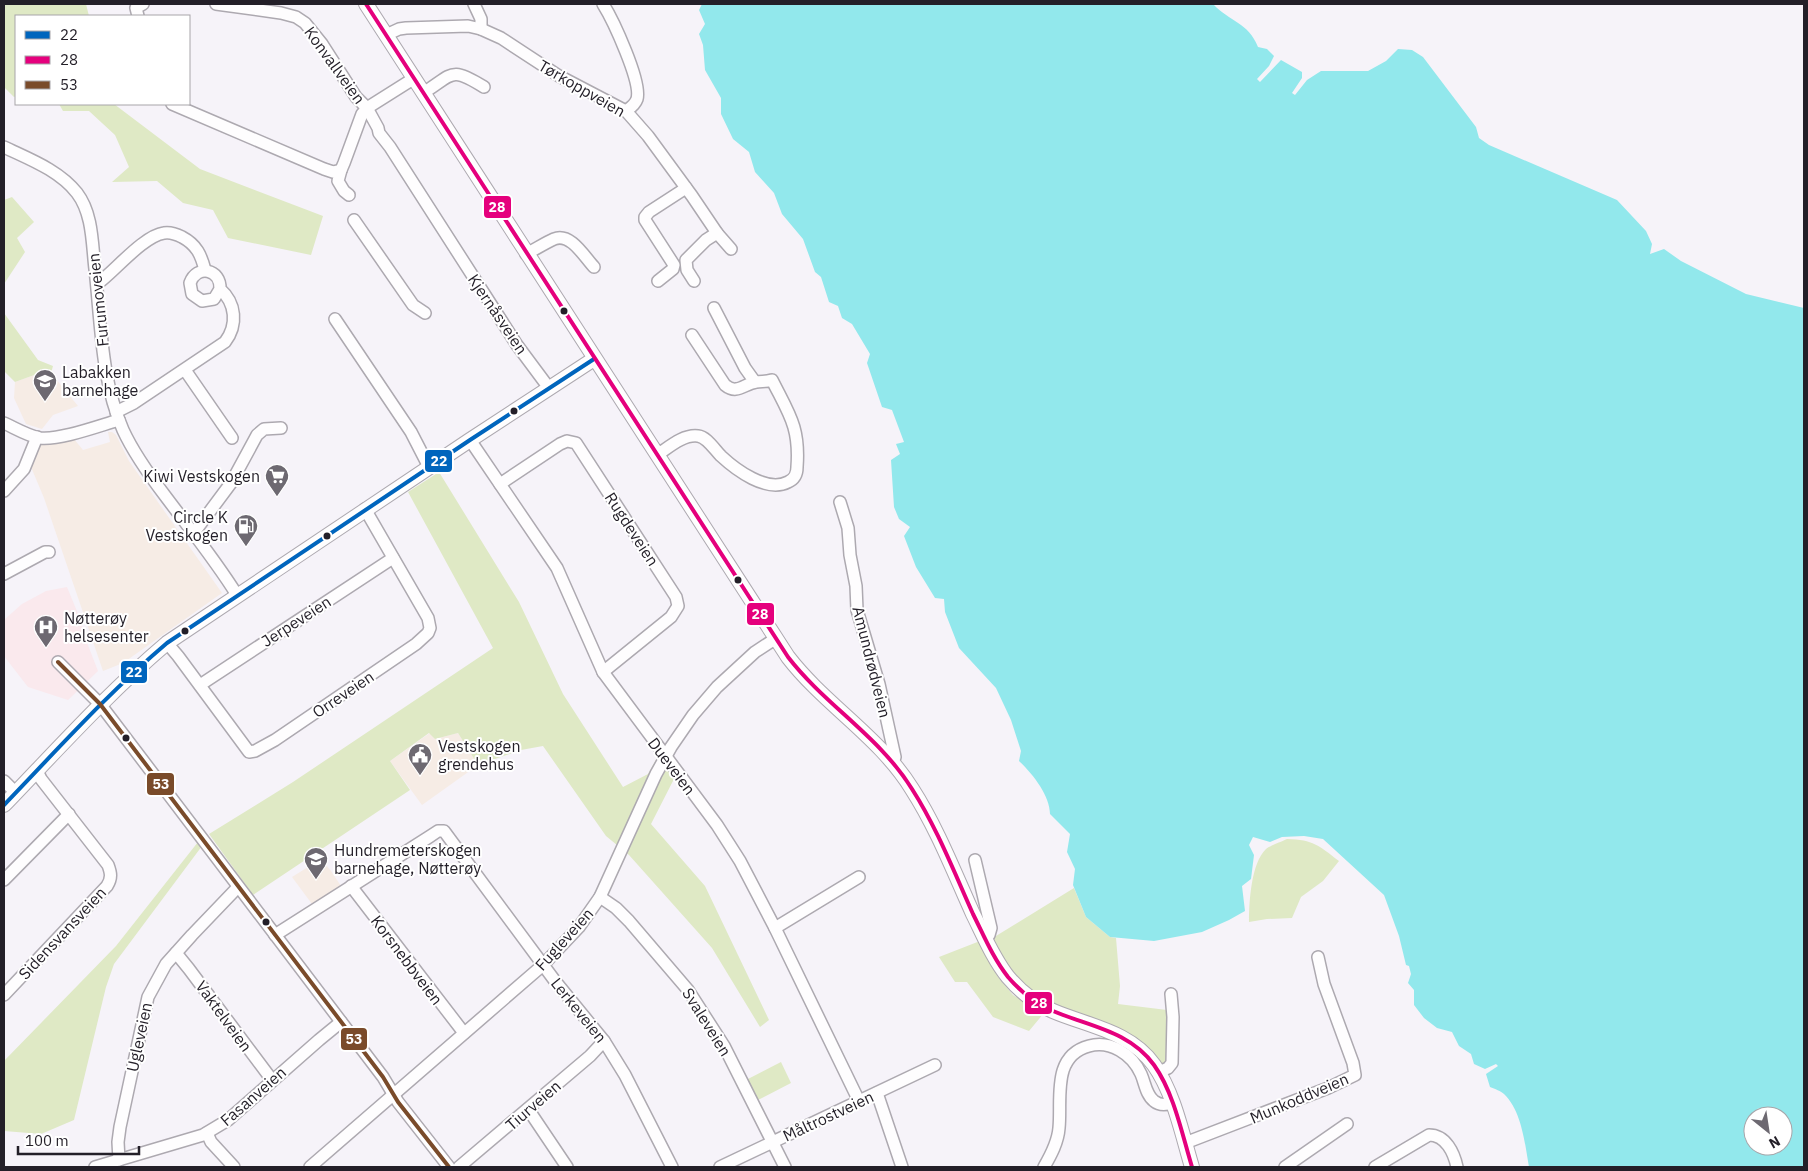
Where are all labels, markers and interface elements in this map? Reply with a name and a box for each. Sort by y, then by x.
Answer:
legend [15,15,190,105]
street label: Konvallveien [300,22,370,108]
text: 22 [60,25,78,44]
text: 28 [60,50,78,69]
street label: Tørkoppveien [535,55,629,121]
text: 53 [60,75,78,94]
line badge: 28 [483,195,512,219]
text: 28 [489,198,505,216]
street label: Furumoveien [83,252,113,348]
street label: Kjernåsveien [464,270,532,358]
unlabelled marker [559,306,569,316]
place label: Labakken barnehage [62,362,139,400]
school or university icon: Labakken barnehage [32,368,58,402]
unlabelled marker [509,406,519,416]
line badge: 22 [424,449,453,473]
text: 22 [431,452,447,470]
supermarket icon: Kiwi Vestskogen [264,463,290,497]
place label: Kiwi Vestskogen [143,466,260,486]
street label: Rugdeveien [601,488,663,570]
place label: Circle K Vestskogen [146,507,228,545]
fuel station icon: Circle K Vestskogen [233,513,259,547]
unlabelled marker [322,531,332,541]
unlabelled marker [733,575,743,585]
street label: Jerpeveien [257,591,335,651]
line badge: 28 [746,602,775,626]
street label: Amundrødveien [848,604,896,720]
text: 28 [752,605,768,623]
place label: Nøtterøy helsesenter [64,608,149,646]
hospital icon: Nøtterøy helsesenter [33,614,59,648]
unlabelled marker [180,626,190,636]
line badge: 22 [120,660,148,684]
text: 22 [126,663,142,681]
street label: Orreveien [308,666,378,722]
unlabelled marker [121,733,131,743]
street label: Dueveien [644,733,700,799]
place label: Vestskogen grendehus [438,736,520,774]
public building icon: Vestskogen grendehus [407,742,433,776]
line badge: 53 [146,772,175,796]
text: 53 [153,775,169,793]
place label: Hundremeterskogen barnehage, Nøtterøy [334,840,481,878]
school or university icon: Hundremeterskogen barnehage, Nøtterøy [303,846,329,880]
street label: Sidensvansveien [14,883,110,983]
street label: Fugleveien [531,904,597,974]
street label: Korsnebbveien [367,911,447,1009]
unlabelled marker [261,917,271,927]
street label: Lerkeveien [547,974,611,1046]
street label: Vaktelveien [192,977,256,1055]
street label: Svaleveien [678,984,736,1060]
line badge: 28 [1024,991,1053,1015]
text: 28 [1031,994,1047,1012]
street label: Ugleveien [122,1000,156,1074]
line badge: 53 [340,1027,368,1051]
text: 53 [346,1030,362,1048]
street label: Fasanveien [216,1062,290,1130]
street label: Munkoddveien [1247,1068,1351,1128]
street label: Tiurveien [501,1076,565,1134]
street label: Måltrostveien [779,1086,877,1146]
north arrow [1743,1106,1793,1156]
scale bar [18,1124,139,1156]
text: 100 m [25,1131,69,1150]
text: N [1766,1132,1783,1153]

